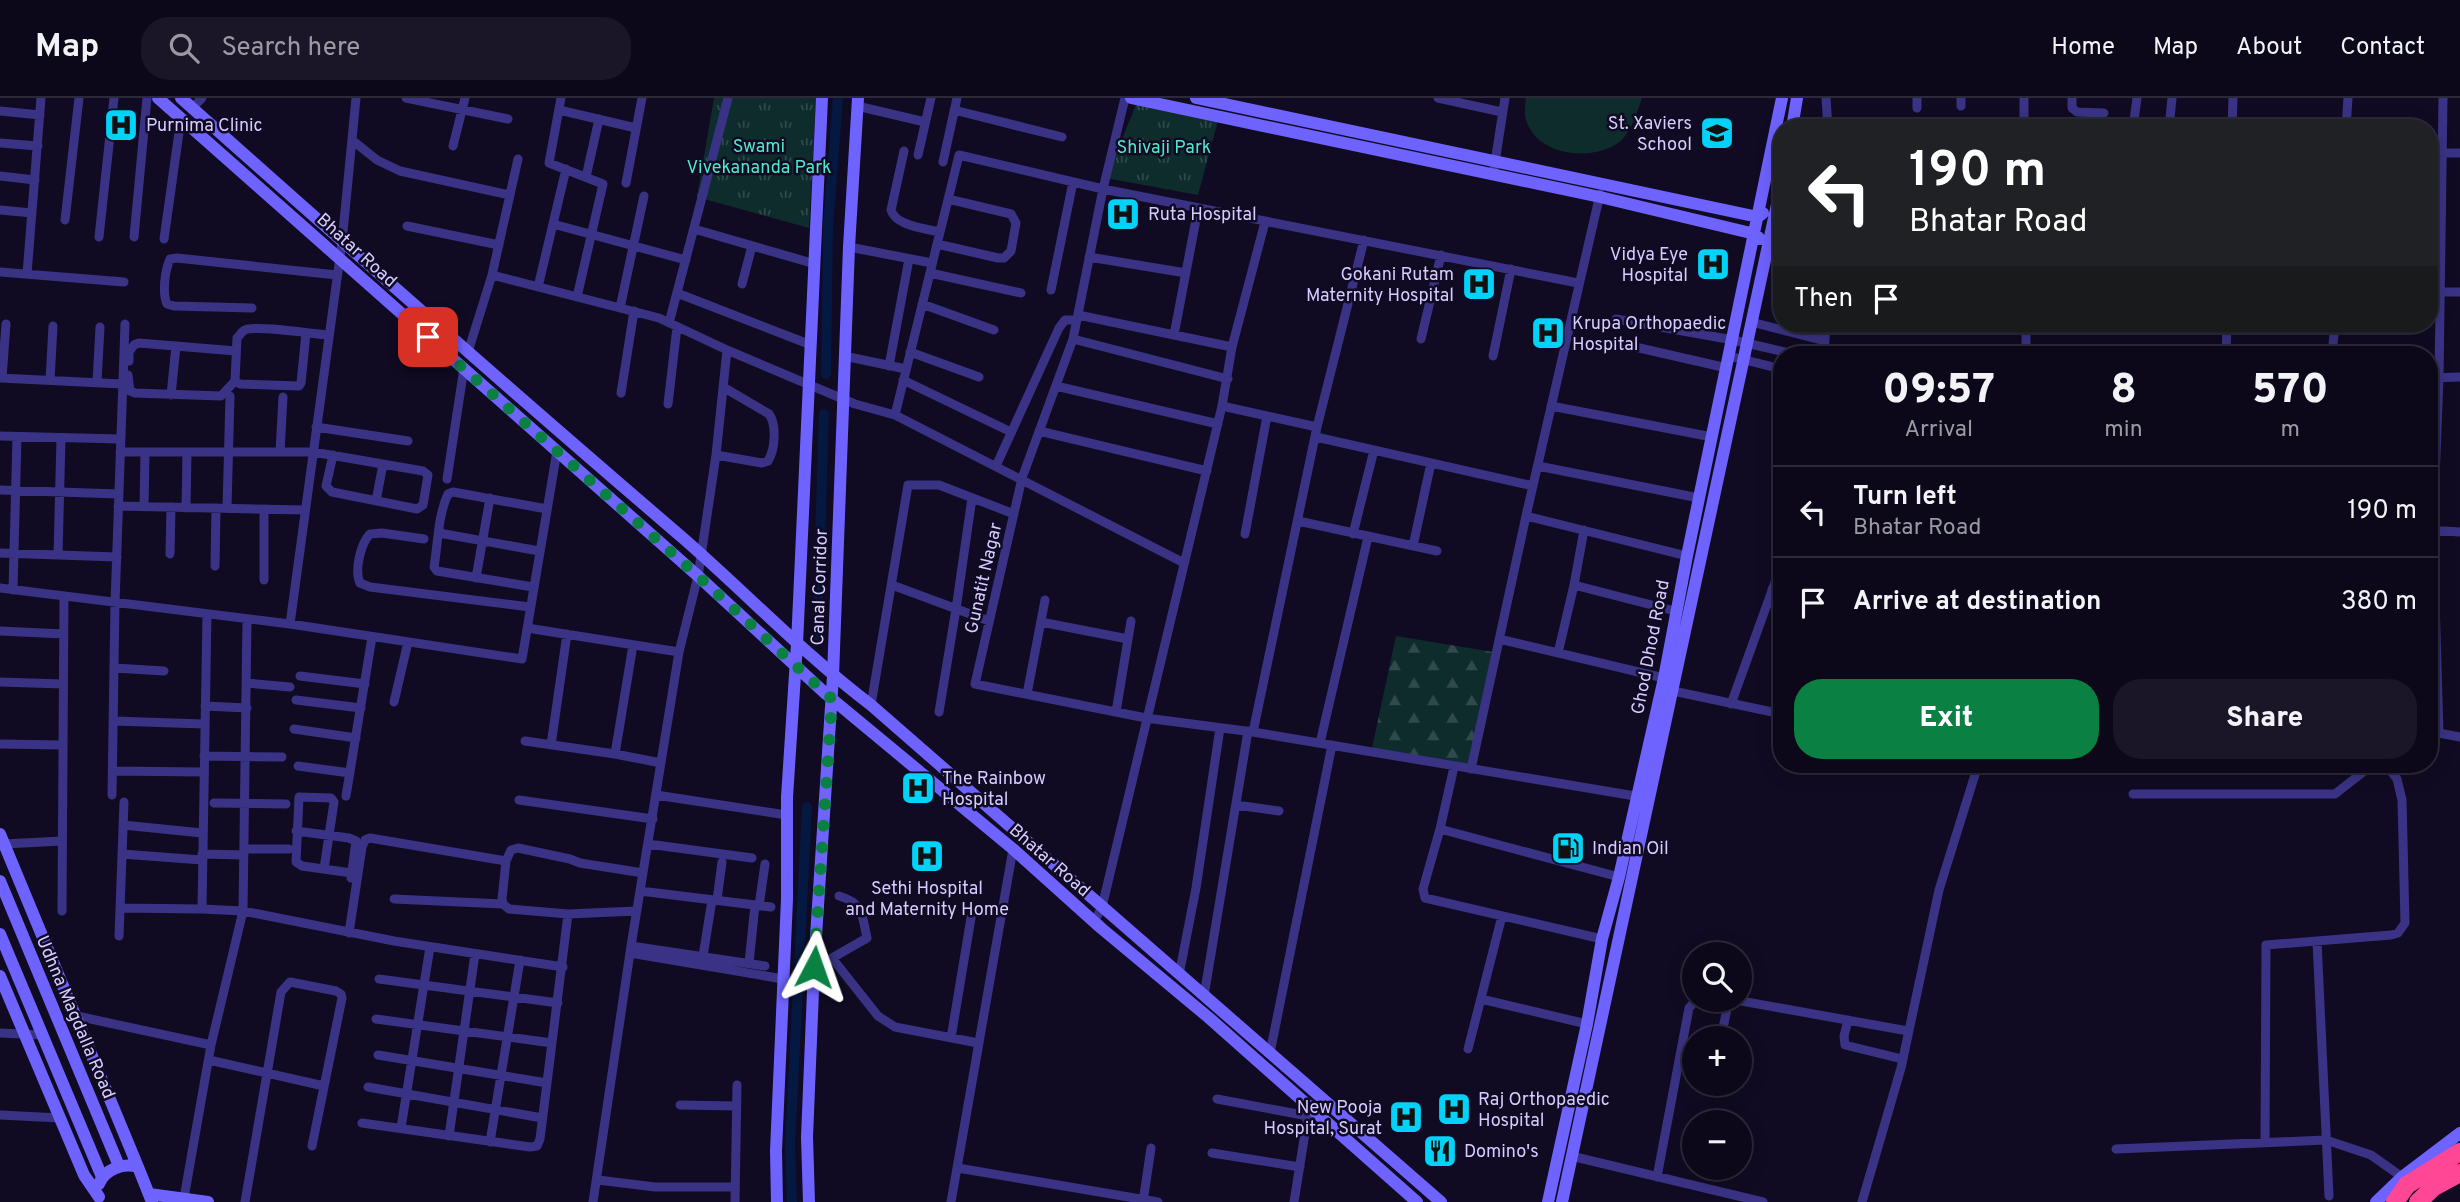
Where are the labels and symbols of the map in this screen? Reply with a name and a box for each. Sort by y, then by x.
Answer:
hospital icon: Purnima Clinic [102,106,140,144]
place label: St. Xaviers School [1608,113,1692,157]
school or university icon: St. Xaviers School [1698,114,1736,152]
place label: Purnima Clinic [146,115,263,138]
park label: Swami Vivekananda Park [686,136,832,180]
park label: Shivaji Park [1117,137,1211,160]
hospital icon: Ruta Hospital [1104,195,1142,233]
place label: Ruta Hospital [1148,204,1257,227]
street label: Bhatar Road [311,209,401,293]
place label: Vidya Eye Hospital [1610,244,1688,288]
hospital icon: Vidya Eye Hospital [1694,245,1732,283]
place label: Gokani Rutam Maternity Hospital [1306,264,1454,308]
hospital icon: Gokani Rutam Maternity Hospital [1460,265,1498,303]
pin [398,307,458,367]
place label: Krupa Orthopaedic Hospital [1572,313,1726,357]
hospital icon: Krupa Orthopaedic Hospital [1529,314,1567,352]
street label: Gunatit Nagar [961,521,1008,636]
street label: Canal Corridor [807,528,834,646]
street label: Ghod Dhod Road [1627,578,1676,716]
place label: The Rainbow Hospital [942,768,1046,812]
hospital icon: The Rainbow Hospital [899,769,937,807]
street label: Bhatar Road [1004,819,1094,903]
fuel station icon: Indian Oil [1549,829,1587,867]
hospital icon: Sethi Hospital and Maternity Home [908,837,946,875]
place label: Indian Oil [1592,838,1669,861]
place label: Sethi Hospital and Maternity Home [845,878,1009,922]
position arrow [777,930,851,1004]
street label: Udhna Magdalla Road [30,933,119,1103]
place label: Raj Orthopaedic Hospital [1478,1089,1610,1133]
hospital icon: Raj Orthopaedic Hospital [1435,1090,1473,1128]
place label: New Pooja Hospital, Surat [1264,1097,1382,1141]
hospital icon: New Pooja Hospital, Surat [1387,1098,1425,1136]
restaurant icon: Domino's [1421,1132,1459,1170]
place label: Domino's [1464,1141,1539,1164]

